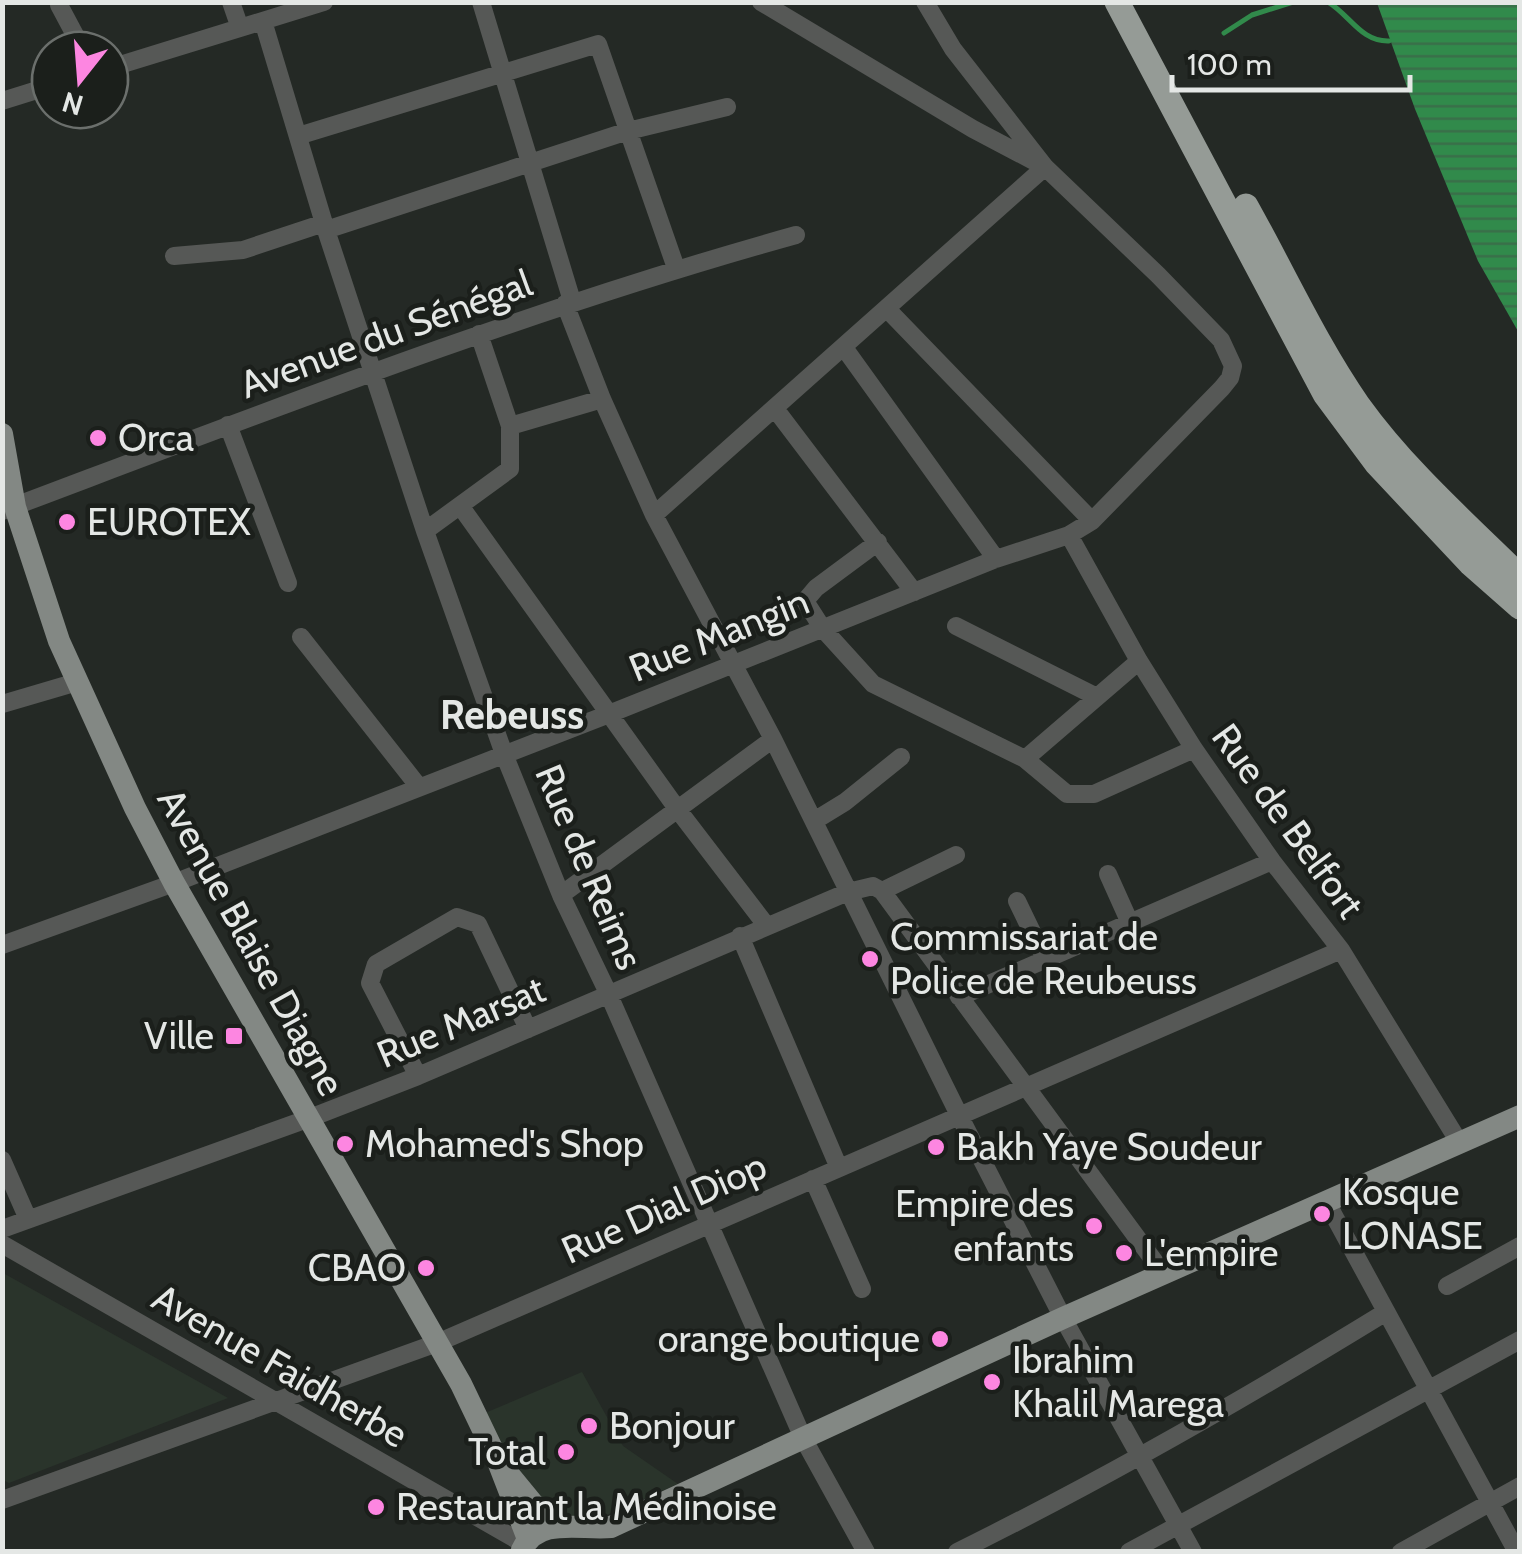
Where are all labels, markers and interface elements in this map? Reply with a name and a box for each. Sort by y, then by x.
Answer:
north arrow [30,30,130,130]
scale bar [1172,30,1410,92]
text: 100 m [1187,46,1272,83]
text: N [58,85,87,123]
street label: Avenue du Sénégal [234,259,538,408]
place label: Orca [118,414,194,461]
marker: Orca [87,427,109,449]
place label: EUROTEX [87,498,251,545]
marker: EUROTEX [56,511,78,533]
street label: Rue Mangin [622,577,815,692]
district label: Rebeuss [440,690,584,739]
street label: Rue de Belfort [1202,714,1375,927]
street label: Rue de Reims [525,757,654,976]
street label: Avenue Blaise Diagne [148,780,355,1103]
place label: Commissariat de Police de Reubeuss [890,913,1197,1004]
marker: Commissariat de Police de Reubeuss [859,948,881,970]
street label: Rue Marsat [370,965,552,1078]
place label: Ville [144,1012,214,1059]
marker: Ville [223,1025,245,1047]
place label: Mohamed's Shop [365,1120,644,1167]
place label: Bakh Yaye Soudeur [956,1123,1262,1170]
marker: Mohamed's Shop [334,1133,356,1155]
marker: Bakh Yaye Soudeur [925,1136,947,1158]
street label: Rue Dial Diop [554,1142,773,1274]
place label: Kosque LONASE [1342,1168,1483,1259]
place label: Empire des enfants [895,1180,1074,1271]
marker: Kosque LONASE [1311,1203,1333,1225]
marker: Empire des enfants [1083,1215,1105,1237]
place label: L'empire [1144,1229,1278,1276]
marker: L'empire [1113,1242,1135,1264]
place label: CBAO [308,1244,406,1291]
marker: CBAO [415,1257,437,1279]
street label: Avenue Faidherbe [144,1274,416,1458]
place label: orange boutique [658,1315,920,1362]
marker: orange boutique [929,1328,951,1350]
place label: Ibrahim Khalil Marega [1012,1336,1224,1427]
marker: Ibrahim Khalil Marega [981,1371,1003,1393]
place label: Bonjour [609,1402,735,1449]
marker: Bonjour [578,1415,600,1437]
place label: Total [468,1428,546,1475]
marker: Total [555,1441,577,1463]
place label: Restaurant la Médinoise [396,1483,777,1530]
marker: Restaurant la Médinoise [365,1496,387,1518]

